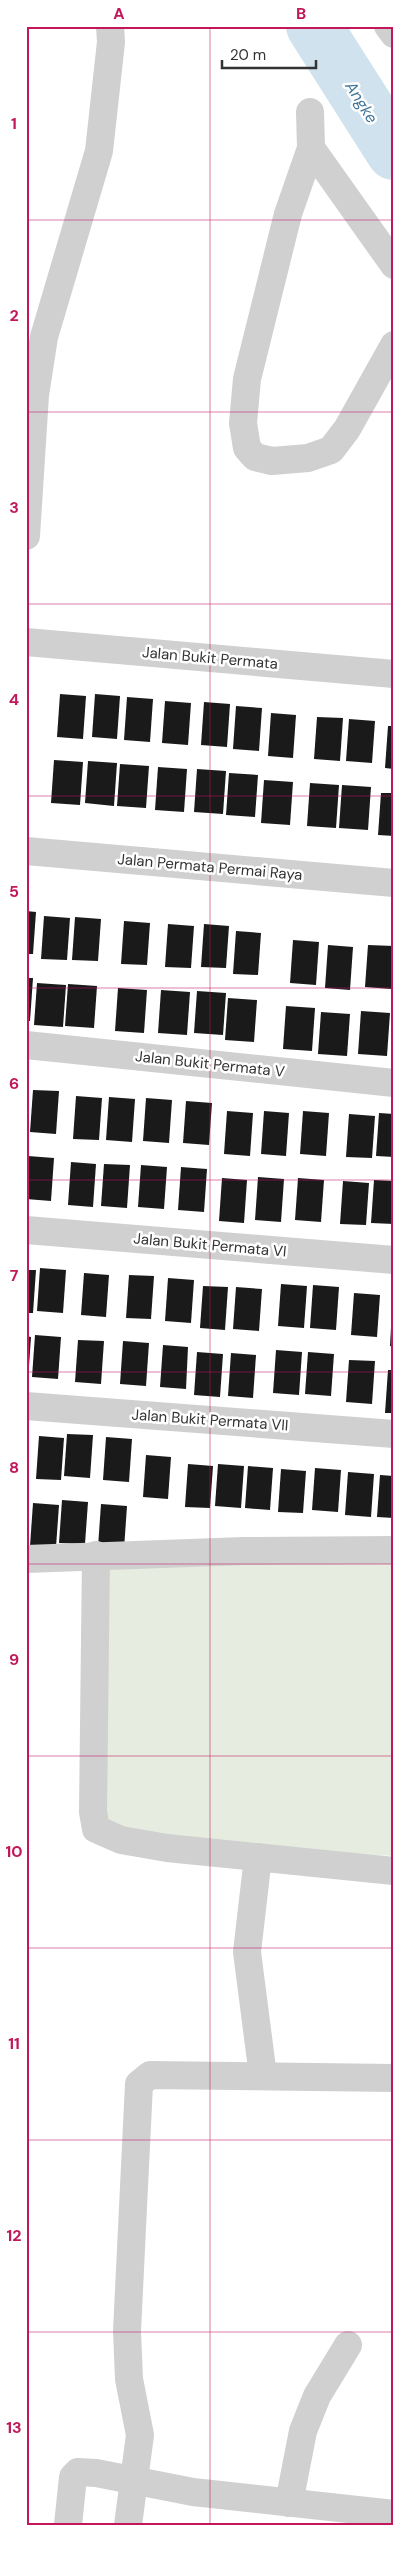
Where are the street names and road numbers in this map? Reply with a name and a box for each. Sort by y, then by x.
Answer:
street label: Jalan Bukit Permata [141,642,279,674]
street label: Jalan Permata Permai Raya [117,849,303,885]
street label: Jalan Bukit Permata V [134,1046,286,1082]
street label: Jalan Bukit Permata VI [133,1228,287,1262]
street label: Jalan Bukit Permata VII [131,1405,289,1435]

